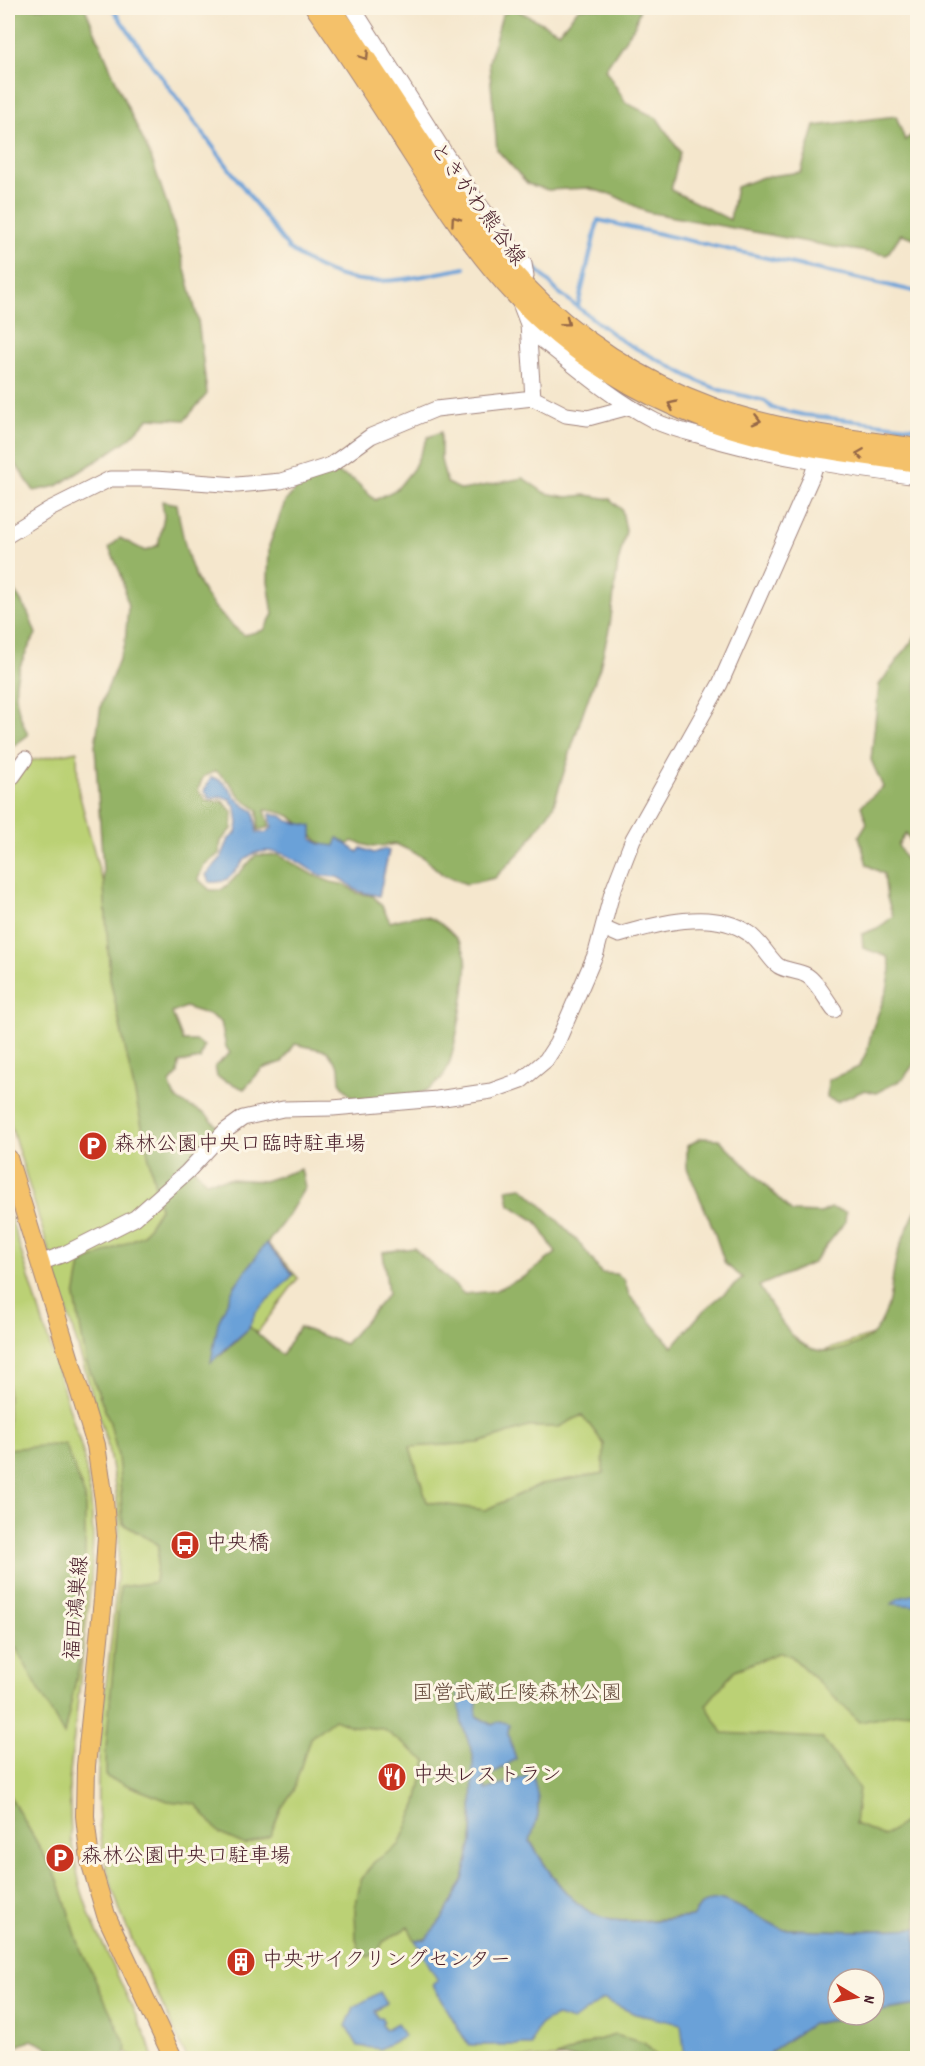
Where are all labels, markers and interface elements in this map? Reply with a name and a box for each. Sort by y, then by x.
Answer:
one-way arrow [358,49,369,60]
street label: ときがわ熊谷線 [421,137,531,273]
one-way arrow [451,216,462,227]
one-way arrow [559,315,570,326]
one-way arrow [667,400,678,412]
one-way arrow [752,413,762,426]
one-way arrow [855,449,864,461]
parking icon: 森林公園中央口臨時駐車場 [77,1130,109,1162]
place label: 森林公園中央口臨時駐車場 [114,1131,366,1161]
bus stop icon: 中央橋 [169,1529,201,1561]
place label: 中央橋 [206,1530,269,1560]
street label: 福田鴻巣線 [58,1554,98,1662]
park label: 国営武蔵丘陵森林公園 [412,1680,622,1710]
restaurant icon: 中央レストラン [376,1761,408,1793]
place label: 中央レストラン [413,1762,562,1792]
parking icon: 森林公園中央口駐車場 [44,1842,76,1874]
place label: 森林公園中央口駐車場 [81,1843,291,1873]
building icon: 中央サイクリングセンター [225,1946,257,1978]
place label: 中央サイクリングセンター [262,1947,511,1977]
north arrow [826,1967,886,2027]
text: N [856,1993,880,2005]

